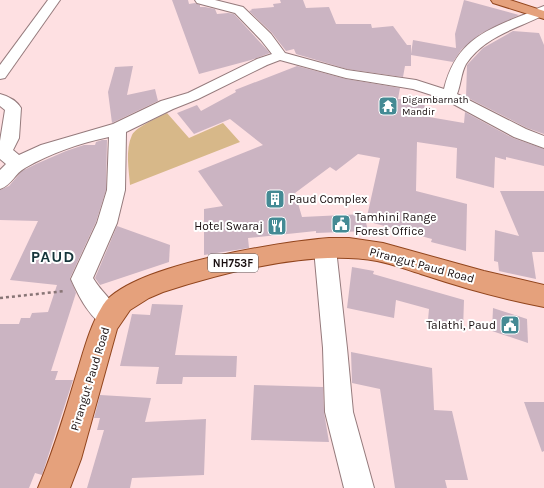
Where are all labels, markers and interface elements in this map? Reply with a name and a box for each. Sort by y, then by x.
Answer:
place label: Digambarnath Mandir [402,94,468,118]
temple icon: Digambarnath Mandir [377,95,399,117]
building icon: Paud Complex [264,188,286,210]
place label: Paud Complex [289,192,367,206]
place label: Tamhini Range Forest Office [355,210,436,238]
public building icon: Tamhini Range Forest Office [330,213,352,235]
restaurant icon: Hotel Swaraj [266,215,288,237]
place label: Hotel Swaraj [194,219,263,233]
street label: Pirangut Paud Road [368,244,476,286]
district label: PAUD [31,247,75,266]
road number: NH753F [208,254,258,272]
public building icon: Talathi, Paud [499,314,521,336]
place label: Talathi, Paud [426,318,496,332]
street label: Pirangut Paud Road [68,325,112,433]

